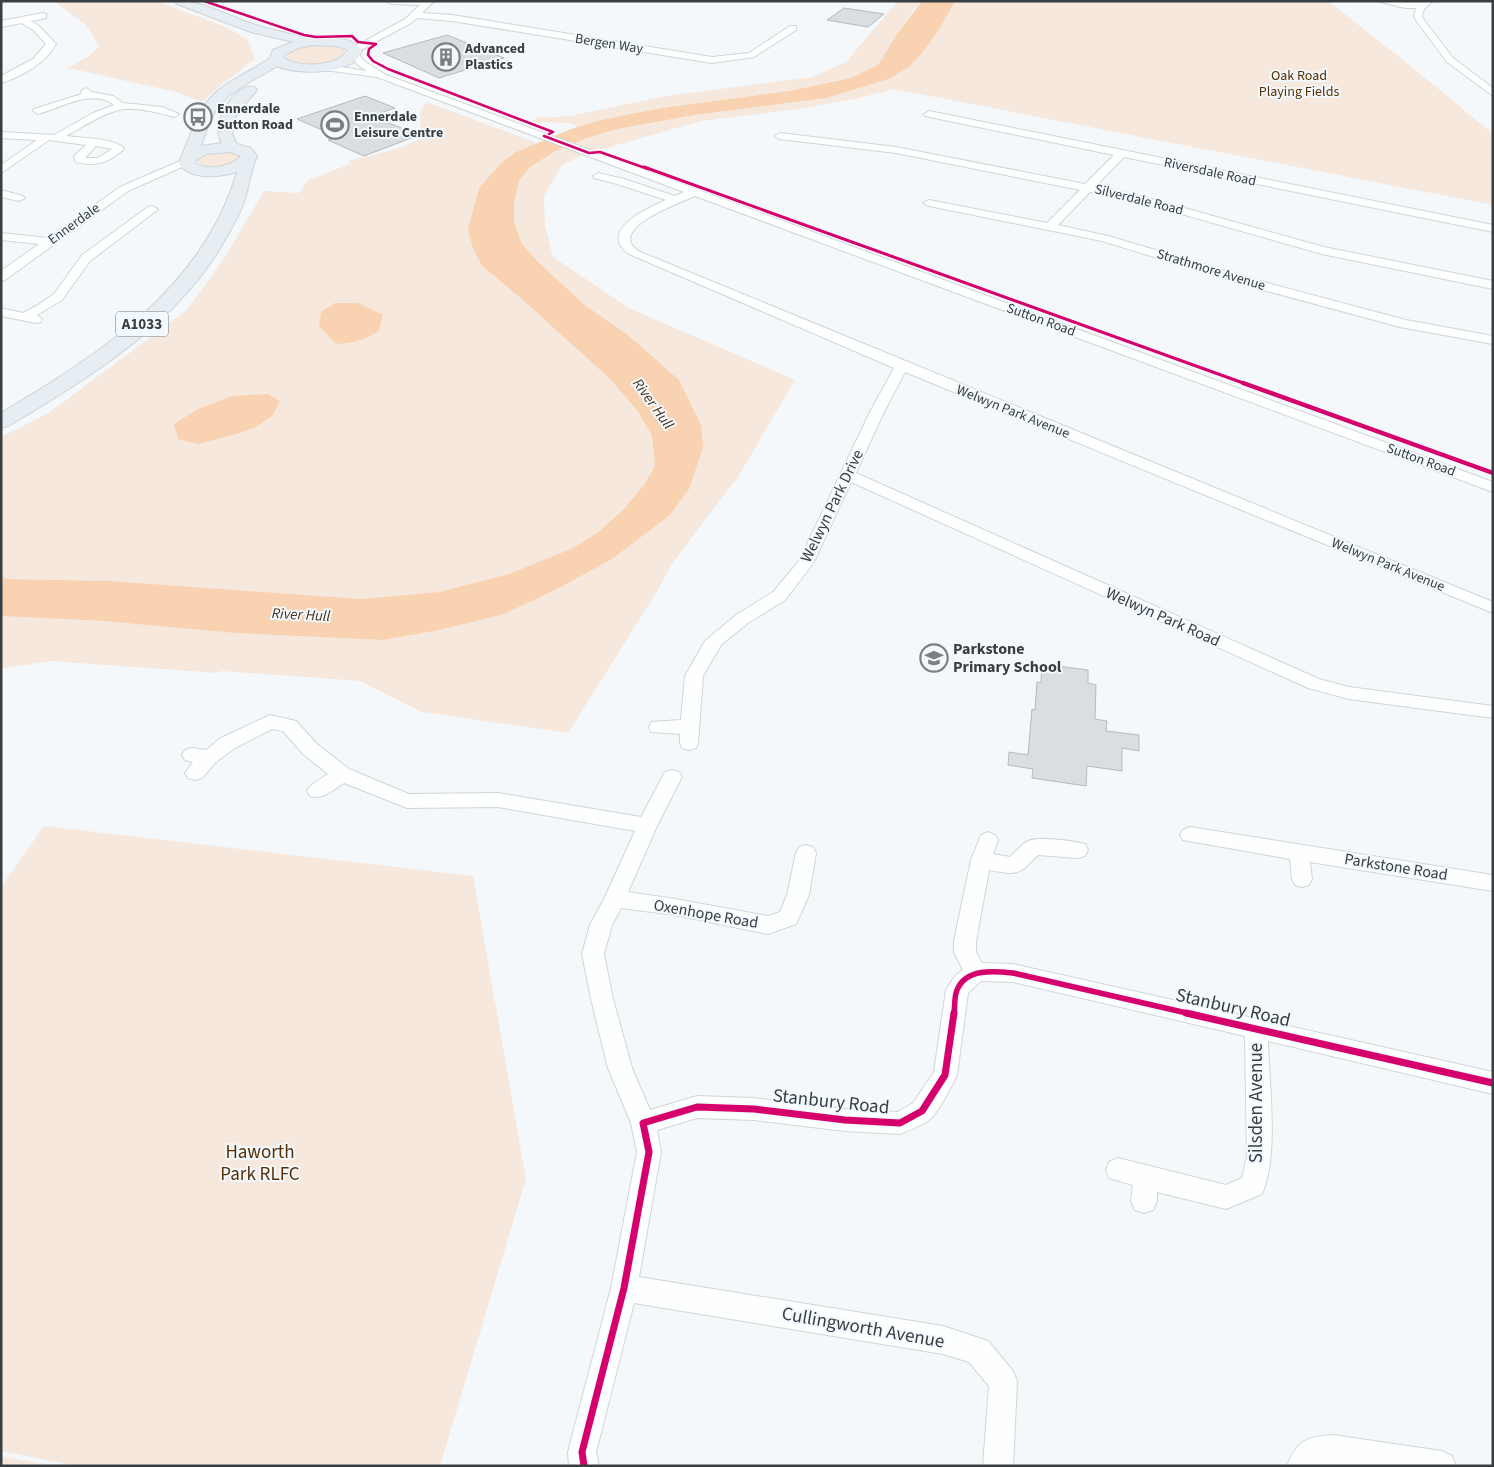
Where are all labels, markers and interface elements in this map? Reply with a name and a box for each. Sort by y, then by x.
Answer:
street label: Bergen Way [574,29,645,59]
place label: Advanced Plastics [464,39,525,75]
building icon: Advanced Plastics [431,42,461,72]
park label: Oak Road Playing Fields [1259,66,1339,102]
place label: Ennerdale Sutton Road [217,99,293,135]
bus stop icon: Ennerdale Sutton Road [183,102,213,132]
place label: Ennerdale Leisure Centre [354,107,443,143]
sports icon: Ennerdale Leisure Centre [320,110,350,140]
street label: Riversdale Road [1162,152,1258,192]
street label: Silverdale Road [1093,179,1185,221]
street label: Ennerdale [44,198,104,250]
street label: Strathmore Avenue [1154,244,1268,296]
street label: Sutton Road [1004,298,1078,342]
road number: A1033 [116,312,168,336]
water label: River Hull [627,374,679,434]
street label: Welwyn Park Avenue [953,380,1073,444]
street label: Sutton Road [1384,438,1458,482]
street label: Welwyn Park Drive [795,446,869,566]
street label: Welwyn Park Avenue [1328,533,1448,597]
street label: Welwyn Park Road [1102,582,1224,652]
water label: River Hull [271,603,331,627]
place label: Parkstone Primary School [953,638,1062,678]
school or university icon: Parkstone Primary School [919,643,949,673]
street label: Parkstone Road [1343,848,1449,886]
street label: Oxenhope Road [652,894,760,934]
street label: Stanbury Road [1173,982,1293,1034]
street label: Silsden Avenue [1243,1043,1270,1163]
street label: Stanbury Road [771,1082,891,1122]
park label: Haworth Park RLFC [220,1139,300,1188]
street label: Cullingworth Avenue [779,1300,947,1356]

